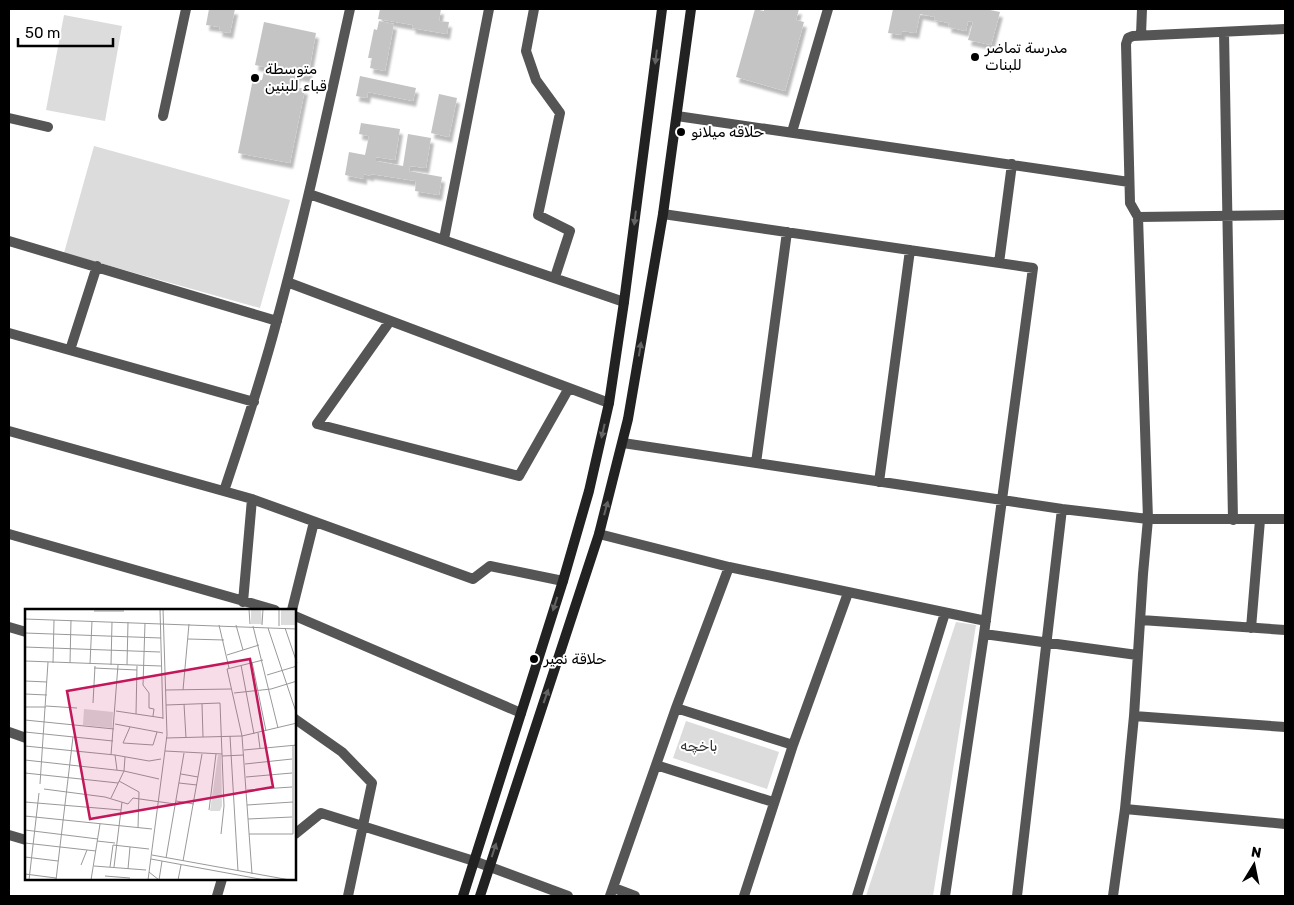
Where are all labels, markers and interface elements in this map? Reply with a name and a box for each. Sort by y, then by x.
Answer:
scale bar [18,15,112,47]
text: 50 m [25,24,60,42]
place label: مدرسة تماضر للبنات [984,39,1067,74]
one-way arrow [651,49,659,65]
marker: مدرسة تماضر للبنات [969,51,981,63]
place label: متوسطة قباء للبنين [265,60,327,95]
marker: متوسطة قباء للبنين [249,72,261,84]
place label: حلاقه ميلانو [691,123,764,141]
marker: حلاقه ميلانو [675,126,687,138]
one-way arrow [631,211,639,227]
one-way arrow [637,340,645,356]
one-way arrow [599,423,607,438]
one-way arrow [602,500,610,515]
one-way arrow [551,597,559,612]
inset map [25,609,296,880]
place label: حلاقة نمير [543,650,607,668]
marker: حلاقة نمير [528,653,540,665]
one-way arrow [542,688,550,703]
park label: باخچە [680,737,718,755]
north arrow [1229,840,1279,890]
one-way arrow [491,842,498,857]
text: N [1250,843,1263,862]

